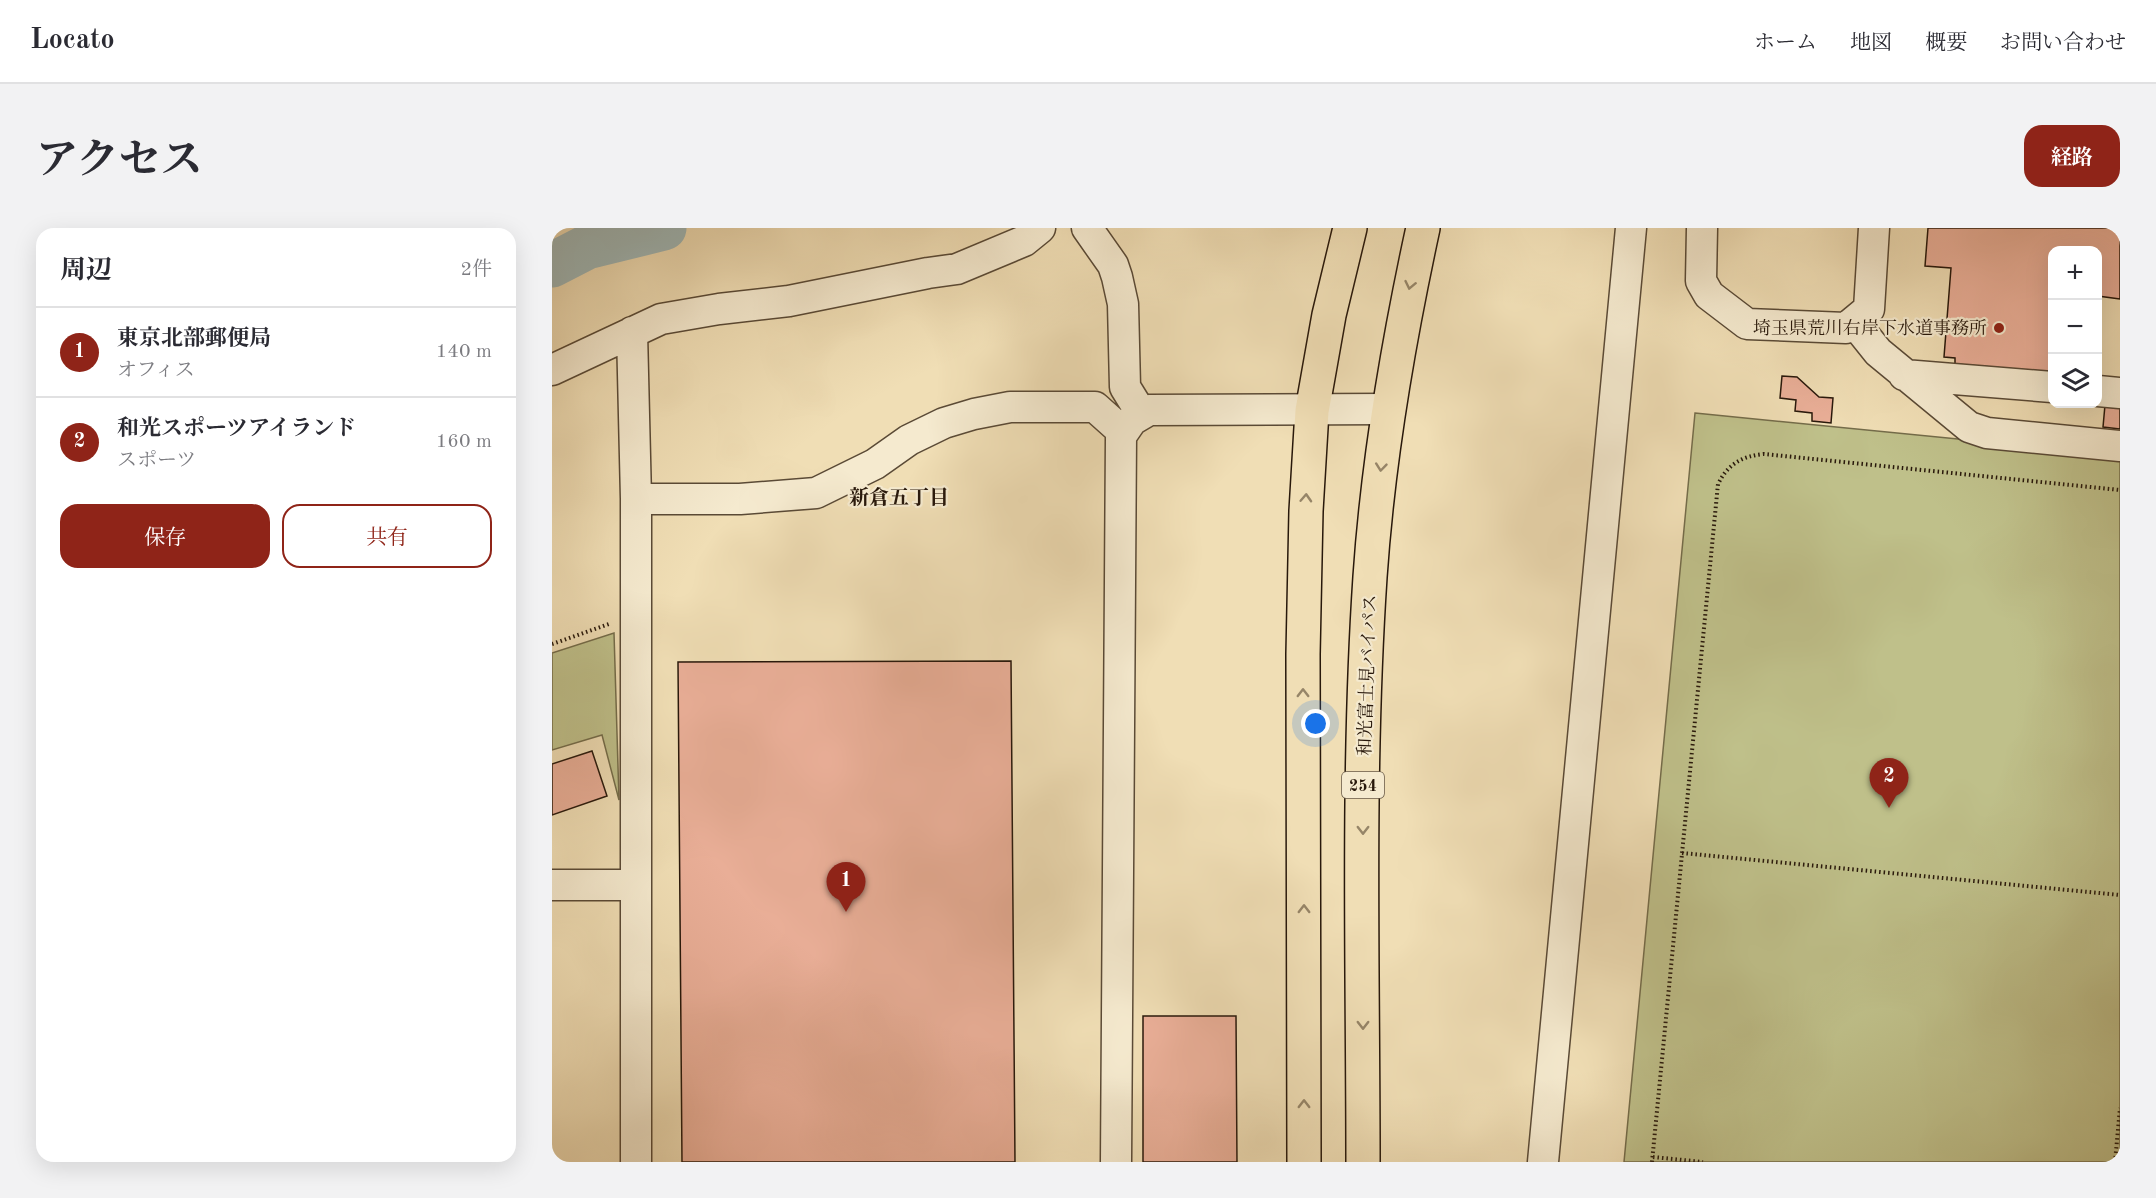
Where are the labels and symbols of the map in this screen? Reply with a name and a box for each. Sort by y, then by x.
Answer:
one-way arrow [1405,280,1418,290]
place label: 埼玉県荒川右岸下水道事務所 [1753,318,1987,338]
marker: 埼玉県荒川右岸下水道事務所 [1992,321,2006,335]
one-way arrow [1375,463,1388,472]
district label: 新倉五丁目 [849,486,949,509]
one-way arrow [1300,493,1313,502]
street label: 和光富士見バイパス [1354,594,1380,756]
one-way arrow [1297,688,1309,697]
your location [1301,709,1330,738]
pin: 2 [1870,758,1908,808]
road number: 254 [1342,772,1384,798]
one-way arrow [1357,825,1369,834]
pin: 1 [826,862,866,912]
one-way arrow [1297,904,1310,913]
one-way arrow [1357,1020,1369,1029]
one-way arrow [1298,1099,1310,1108]

